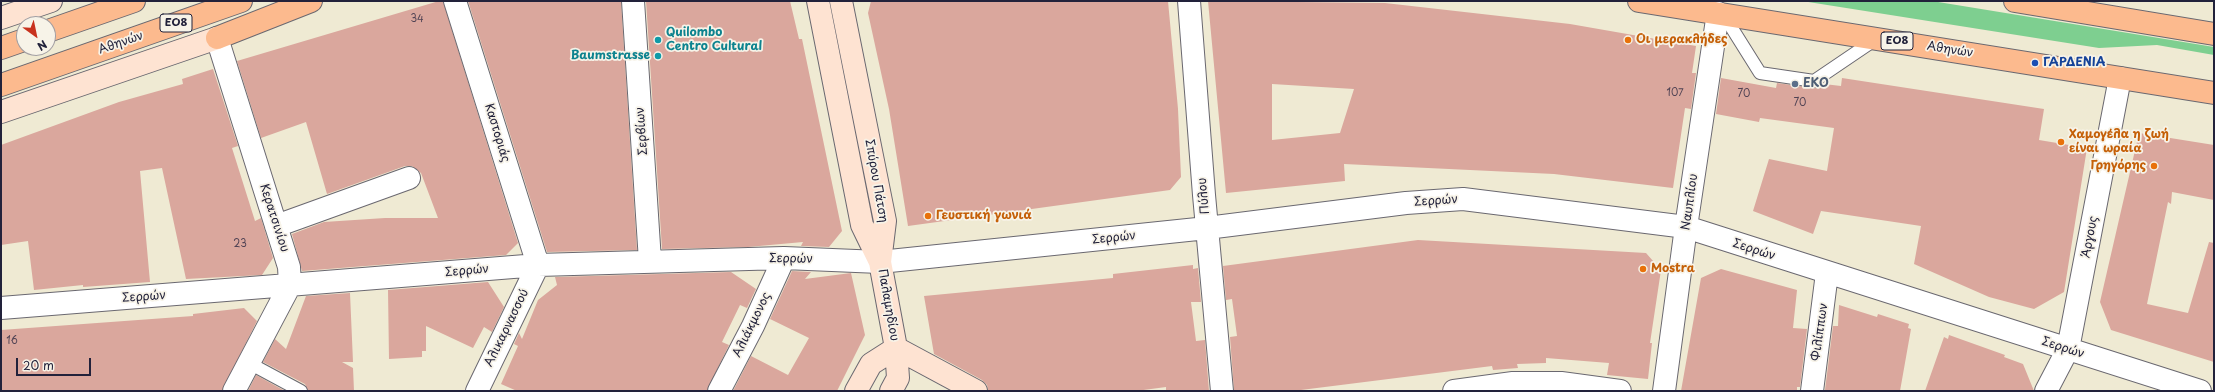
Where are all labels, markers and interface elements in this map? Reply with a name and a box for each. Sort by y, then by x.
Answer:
house number: 34 [410,13,424,25]
road number: ΕΟ8 [160,14,192,32]
north arrow [16,16,56,56]
place label: Quilombo Centro Cultural [666,26,762,54]
street label: Αθηνών [97,29,145,57]
road number: ΕΟ8 [1881,32,1913,50]
place label: Οι μερακλήδες [1636,33,1727,47]
marker: Quilombo Centro Cultural [653,35,663,45]
marker: Οι μερακλήδες [1623,35,1633,45]
text: N [34,36,51,55]
street label: Αθηνών [1926,39,1974,61]
place label: Baumstrasse [571,49,650,63]
marker: Baumstrasse [653,51,663,61]
place label: ΓΑΡΔΕΝΙΑ [2043,56,2105,70]
marker: ΓΑΡΔΕΝΙΑ [2030,58,2040,68]
place label: EKO [1803,77,1829,91]
marker: EKO [1790,79,1800,89]
house number: 107 [1666,87,1684,99]
house number: 70 [1738,88,1750,100]
house number: 70 [1794,97,1806,109]
street label: Καστοριάς [481,102,513,164]
street label: Σερβίων [633,106,651,156]
place label: Χαμογέλα η ζωή είναι ωραία [2069,128,2169,156]
marker: Χαμογέλα η ζωή είναι ωραία [2056,137,2066,147]
street label: Σπύρου Πάτση [862,138,890,224]
place label: Γρηγόρης [2090,159,2146,173]
marker: Γρηγόρης [2149,161,2159,171]
street label: Ναυπλίου [1679,173,1701,231]
street label: Πύλου [1195,177,1213,215]
street label: Κερατσινίου [256,182,292,254]
street label: Σερρών [1414,192,1458,210]
place label: Γευστική γωνιά [936,209,1032,223]
marker: Γευστική γωνιά [923,211,933,221]
street label: Άργους [2079,215,2101,259]
street label: Σερρών [1091,229,1137,247]
street label: Σερρών [1731,236,1777,264]
house number: 23 [233,238,247,250]
street label: Σερρών [769,251,813,267]
street label: Σερρών [444,262,490,280]
place label: Mostra [1651,262,1695,276]
marker: Mostra [1638,264,1648,274]
street label: Παλαμηδίου [875,268,901,342]
street label: Αλικαρνασσού [482,287,532,369]
street label: Σερρών [122,288,166,306]
street label: Αλιάκμονος [730,290,774,360]
street label: Φιλίππων [1809,302,1831,362]
street label: Σερρών [2040,334,2086,362]
house number: 16 [6,335,18,347]
scale bar [18,350,93,376]
text: 20 m [23,356,54,374]

